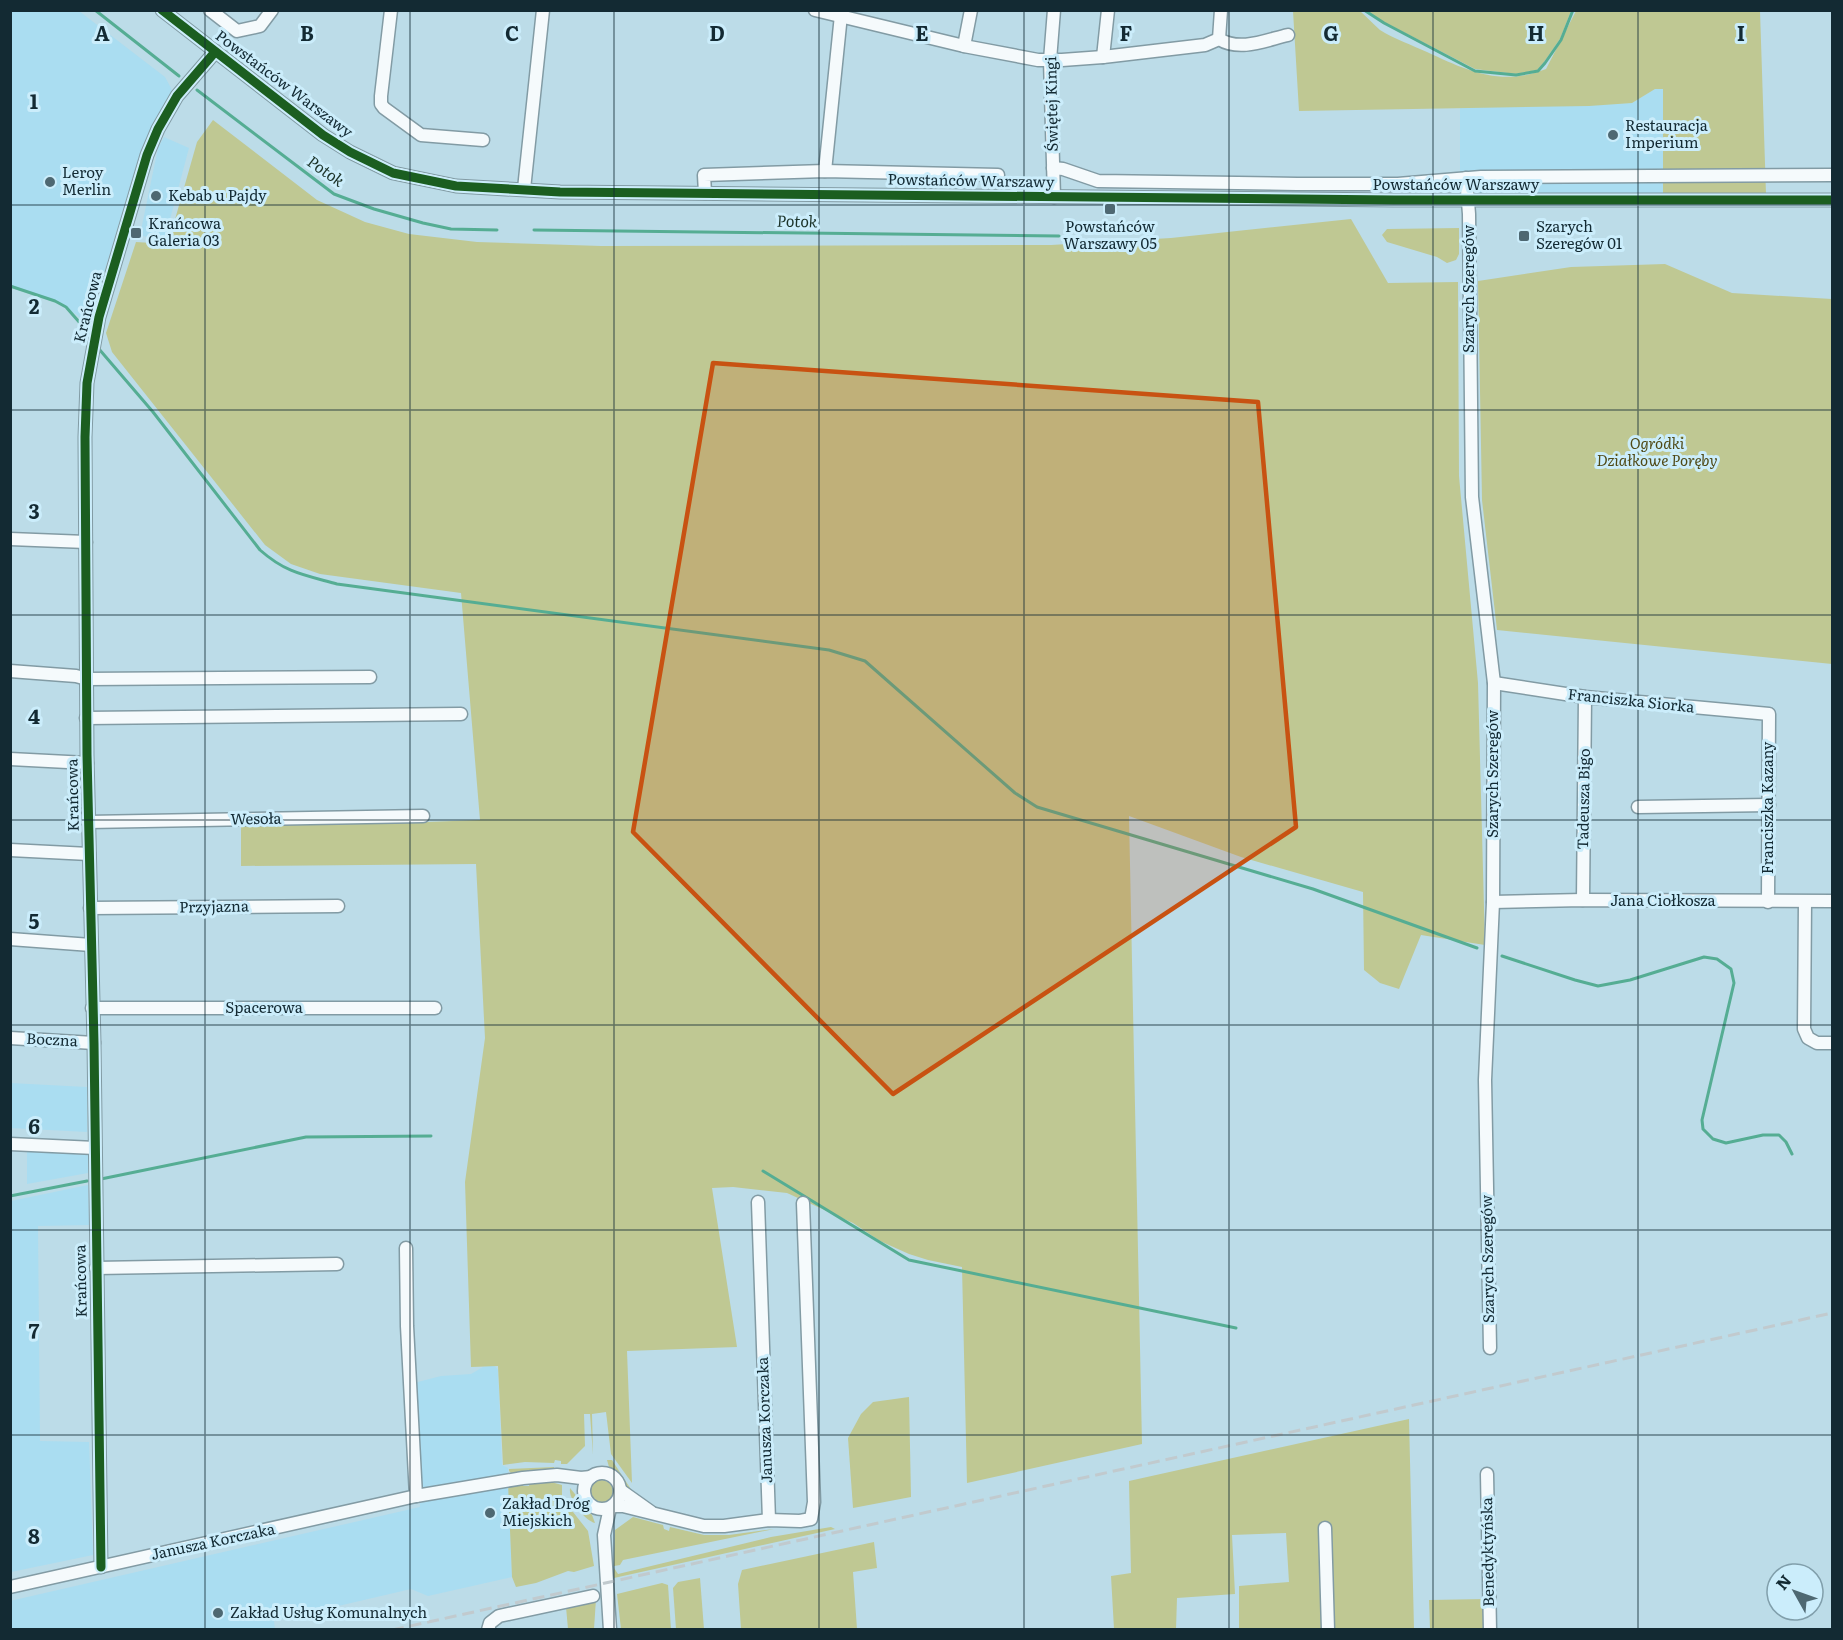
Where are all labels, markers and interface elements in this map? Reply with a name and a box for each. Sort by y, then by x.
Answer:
text: A [94,17,110,47]
text: B [300,17,314,47]
text: C [505,17,519,47]
text: D [709,17,725,47]
text: E [915,17,929,47]
text: F [1120,17,1133,47]
text: G [1323,17,1339,47]
text: H [1528,17,1544,47]
text: I [1737,17,1745,47]
street label: Powstańców Warszawy [211,23,359,142]
street label: Świętej Kingi [1038,56,1063,152]
text: 1 [30,85,38,115]
place label: Restauracja Imperium [1625,113,1709,153]
marker: Restauracja Imperium [1606,128,1620,142]
water label: Potok [303,149,350,192]
place label: Leroy Merlin [62,160,111,200]
street label: Powstańców Warszawy [887,167,1055,192]
street label: Powstańców Warszawy [1372,172,1540,195]
marker: Leroy Merlin [43,175,57,189]
place label: Kebab u Pajdy [168,183,267,206]
marker: Kebab u Pajdy [149,189,163,203]
marker: Powstańców Warszawy 05 [1103,202,1117,216]
water label: Potok [776,208,818,232]
place label: Krańcowa Galeria 03 [148,211,222,251]
place label: Powstańców Warszawy 05 [1063,214,1157,254]
place label: Szarych Szeregów 01 [1536,214,1622,254]
street label: Szarych Szeregów [1456,225,1479,353]
marker: Krańcowa Galeria 03 [129,226,143,240]
marker: Szarych Szeregów 01 [1517,229,1531,243]
street label: Krańcowa [67,268,107,345]
text: 2 [29,290,40,320]
park label: Ogródki Działkowe Poręby [1596,431,1718,471]
text: 3 [28,495,40,525]
street label: Franciszka Siorka [1567,681,1696,718]
text: 4 [28,700,40,730]
street label: Szarych Szeregów [1480,710,1503,838]
street label: Franciszka Kazany [1755,741,1778,874]
street label: Tadeusza Bigo [1570,748,1595,850]
street label: Krańcowa [59,757,84,832]
street label: Wesoła [230,806,283,829]
street label: Jana Ciołkosza [1610,888,1717,911]
street label: Przyjazna [179,893,250,918]
text: 5 [29,905,40,935]
street label: Spacerowa [225,995,304,1018]
street label: Boczna [26,1026,79,1051]
text: 6 [28,1110,40,1140]
street label: Szarych Szeregów [1474,1195,1499,1323]
street label: Krańcowa [67,1243,92,1318]
text: 7 [29,1315,40,1345]
street label: Janusza Korczaka [750,1356,777,1484]
place label: Zakład Dróg Miejskich [502,1491,590,1531]
street label: Benedyktyńska [1474,1496,1499,1607]
marker: Zakład Dróg Miejskich [483,1506,497,1520]
street label: Janusza Korczaka [148,1516,278,1565]
text: 8 [28,1520,40,1550]
north arrow [1765,1562,1825,1622]
text: N [1769,1569,1796,1595]
place label: Zakład Usług Komunalnych [230,1600,427,1623]
marker: Zakład Usług Komunalnych [211,1606,225,1620]

